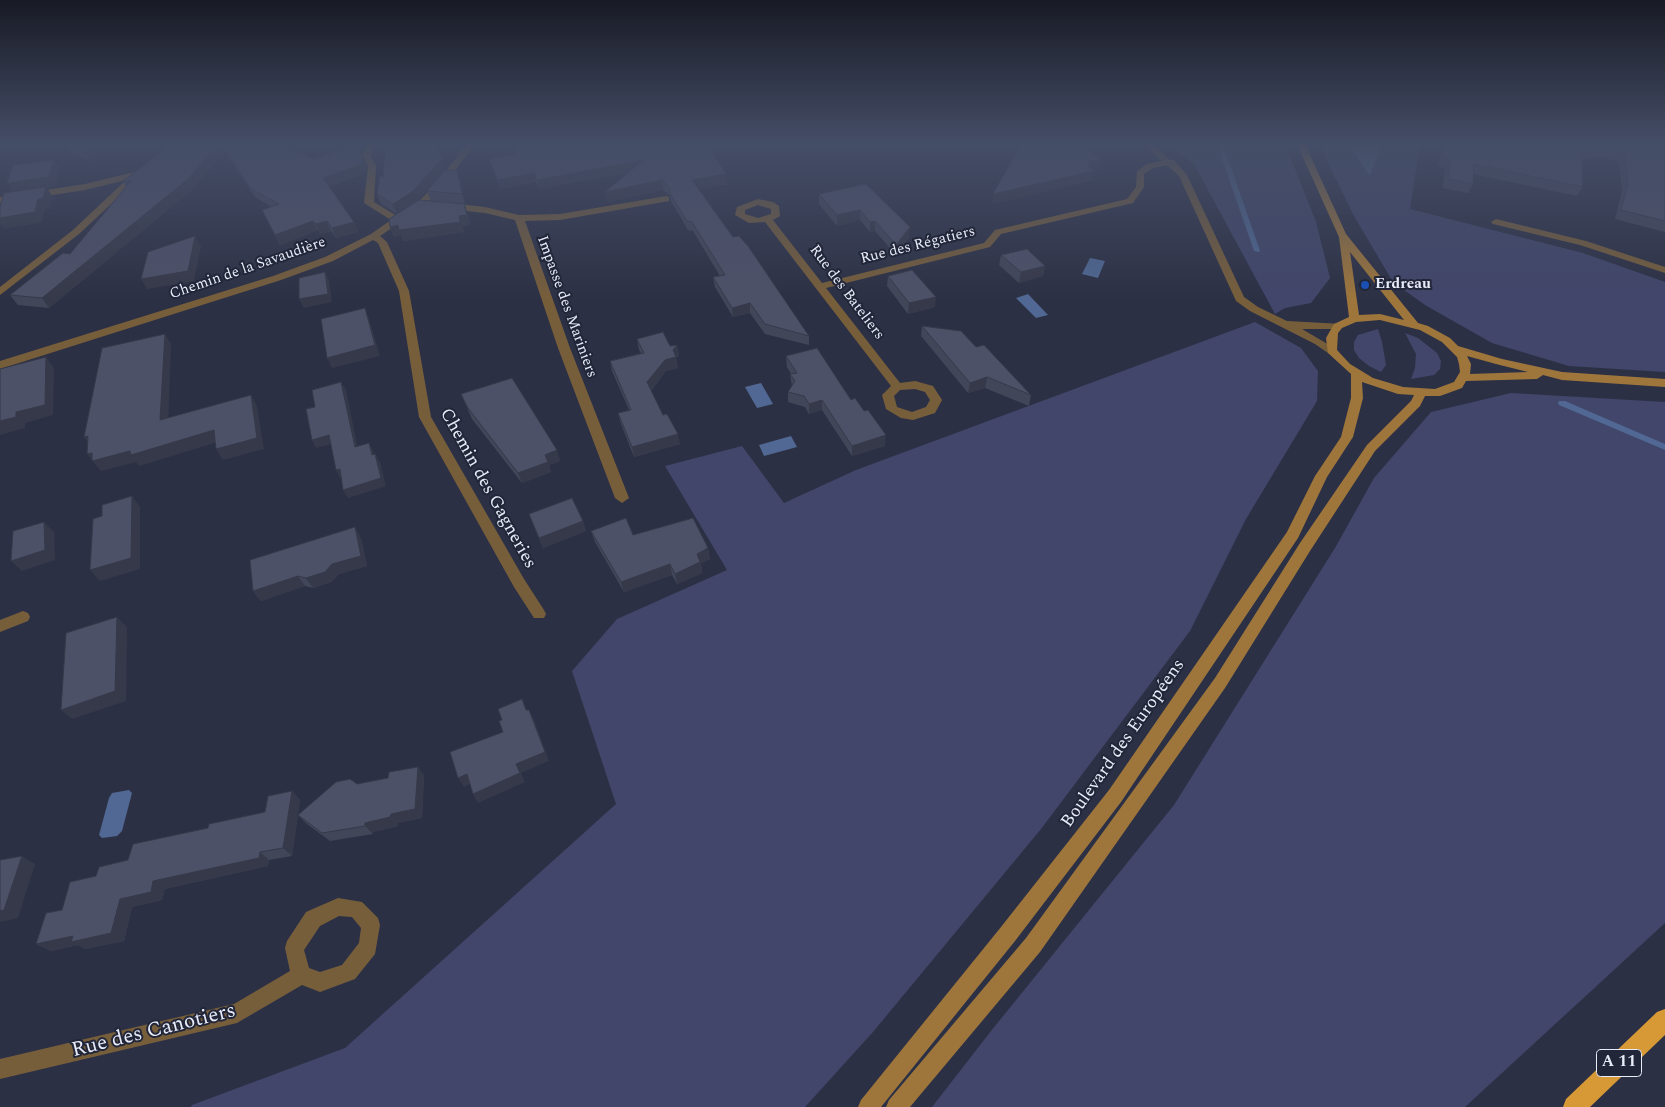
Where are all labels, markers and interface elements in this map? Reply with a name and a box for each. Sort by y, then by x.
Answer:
street label: Rue des Régatiers [859,223,977,269]
street label: Chemin de la Savaudière [168,234,328,304]
street label: Impasse des Mariniers [532,234,600,380]
street label: Rue des Bateliers [805,242,887,344]
place label: Erdreau [1375,276,1431,294]
marker: Erdreau [1359,279,1371,291]
street label: Chemin des Gagneries [434,405,540,573]
street label: Boulevard des Européens [1058,656,1190,832]
street label: Rue des Canotiers [69,999,239,1065]
road number: A 11 [1596,1050,1642,1076]

